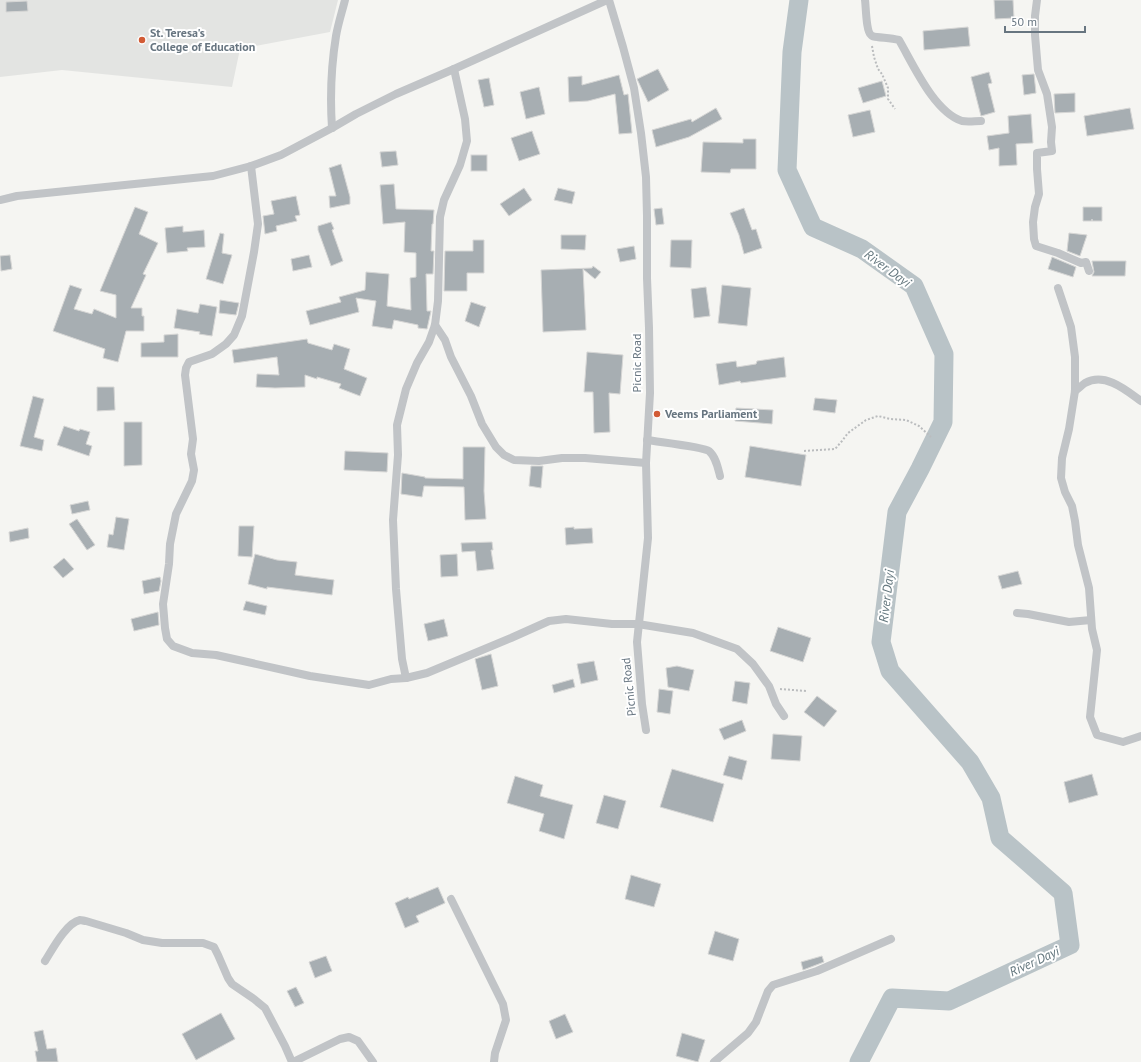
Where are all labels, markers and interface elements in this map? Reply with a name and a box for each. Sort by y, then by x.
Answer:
scale bar [1005,8,1085,34]
text: 50 m [1011,14,1037,29]
place label: St. Teresa's College of Education [150,25,255,54]
marker: St. Teresa's College of Education [137,35,147,45]
water label: River Dayi [861,246,915,291]
street label: Picnic Road [629,334,644,392]
place label: Veems Parliament [664,406,758,421]
marker: Veems Parliament [652,409,662,419]
water label: River Dayi [875,568,898,624]
street label: Picnic Road [618,657,639,717]
water label: River Dayi [1006,942,1063,980]

